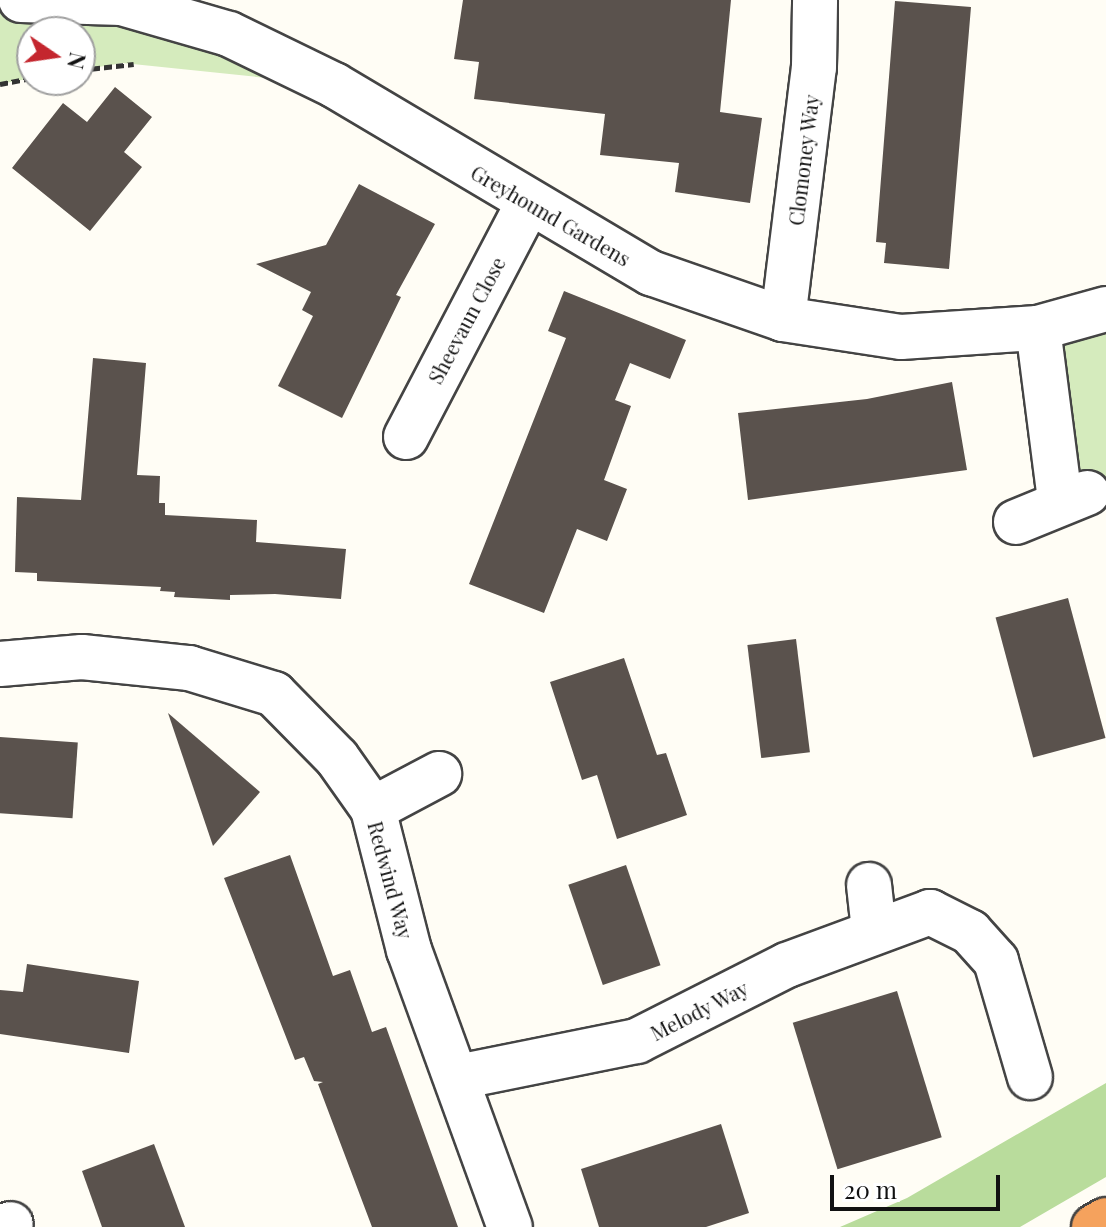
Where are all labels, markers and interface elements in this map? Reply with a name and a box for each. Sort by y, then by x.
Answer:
north arrow [16,16,96,96]
text: N [61,50,94,72]
street label: Clomoney Way [783,93,823,227]
street label: Greyhound Gardens [467,160,635,270]
street label: Sheevaun Close [422,252,510,388]
street label: Redwind Way [364,818,418,942]
street label: Melody Way [646,975,752,1045]
scale bar [834,1159,1004,1209]
text: 20 m [844,1173,897,1205]

